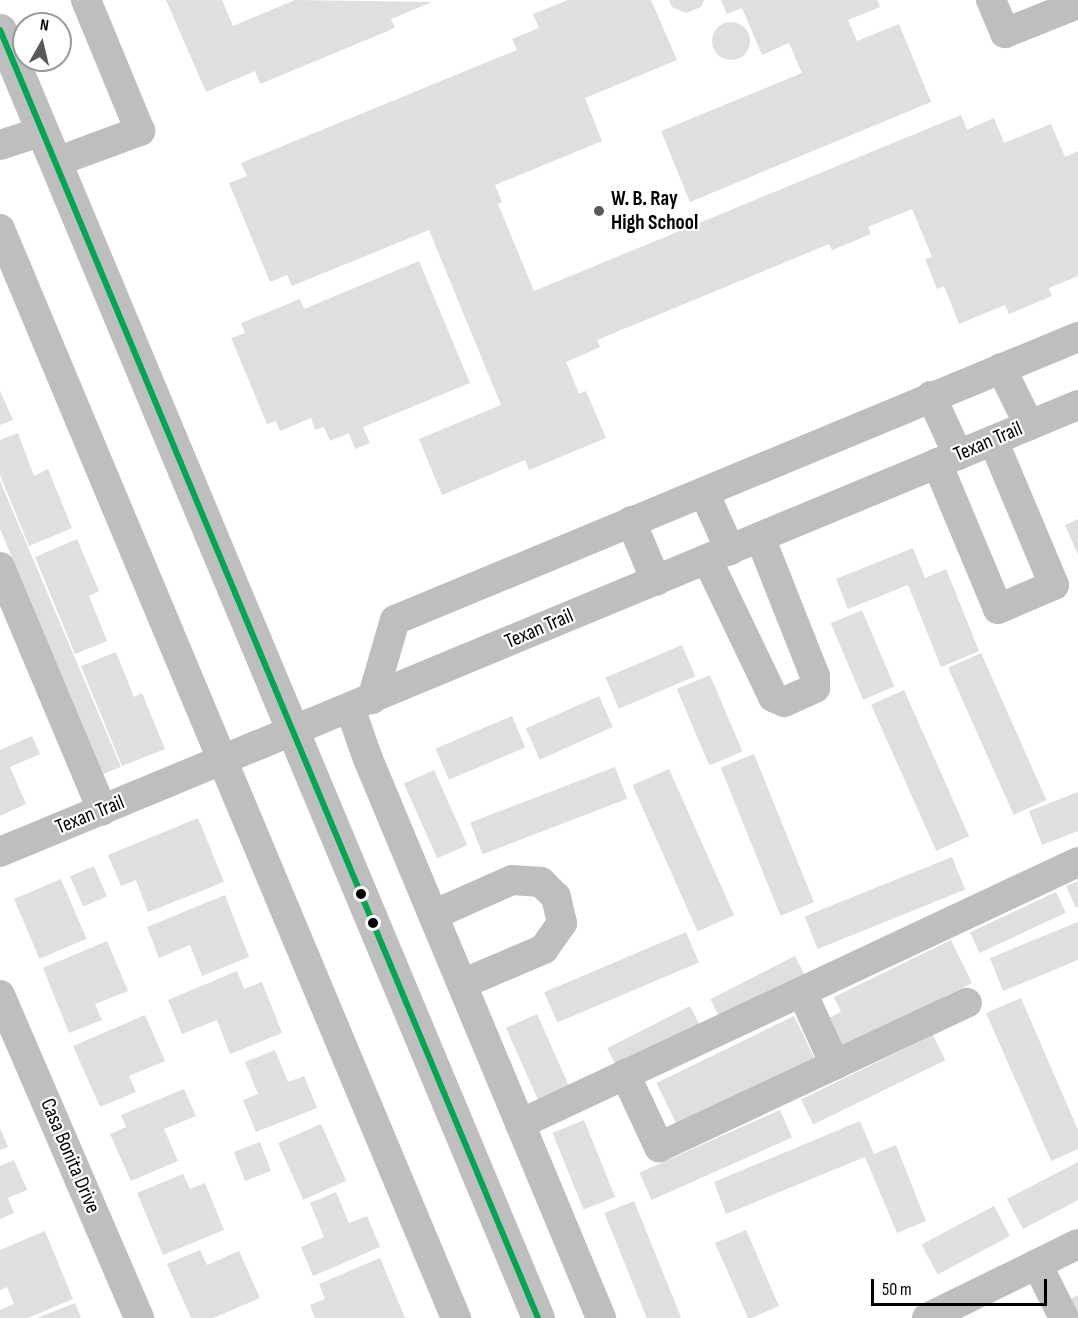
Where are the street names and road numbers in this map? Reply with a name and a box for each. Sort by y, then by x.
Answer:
street label: Texan Trail [950,416,1026,468]
street label: Texan Trail [501,603,577,655]
street label: Texan Trail [52,790,128,840]
street label: Casa Bonita Drive [35,1095,105,1217]

